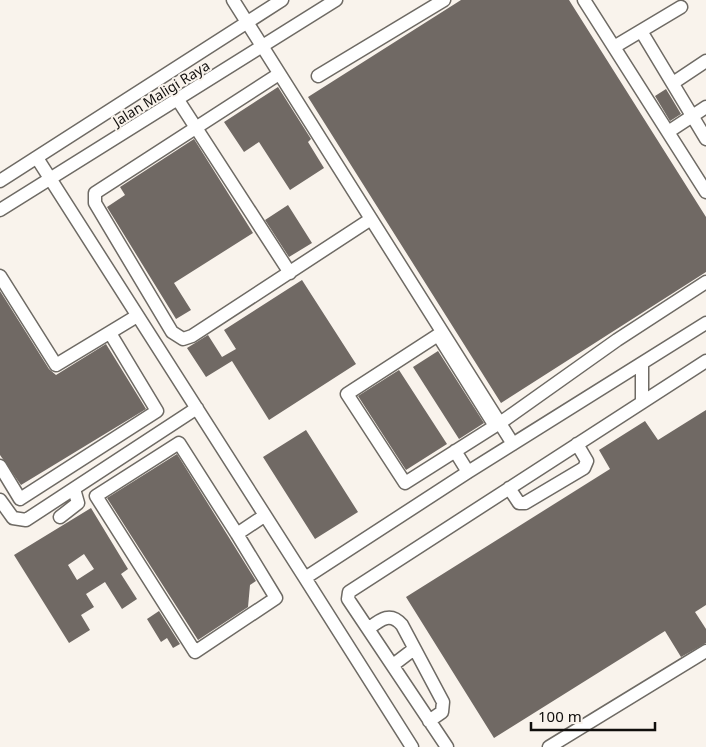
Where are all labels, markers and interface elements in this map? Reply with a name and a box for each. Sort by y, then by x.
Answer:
street label: Jalan Maligi Raya [107,56,213,131]
scale bar [531,700,655,732]
text: 100 m [538,706,582,726]

